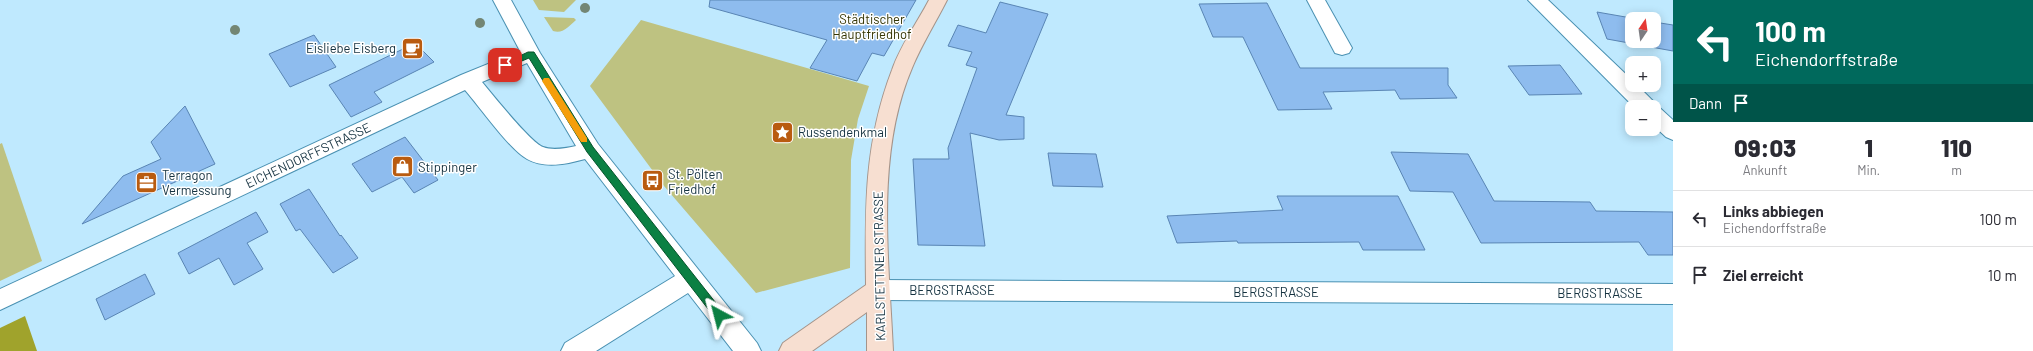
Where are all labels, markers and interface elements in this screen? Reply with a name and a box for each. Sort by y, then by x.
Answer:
park label: Städtischer Hauptfriedhof [832,11,912,42]
north arrow [1625,12,1661,48]
map controls [1625,12,1661,136]
text: 100 m [1755,14,1826,48]
icon: left [1689,16,1741,68]
cafe icon: Eisliebe Eisberg [399,35,425,61]
place label: Eisliebe Eisberg [306,40,396,56]
pin [488,48,522,82]
text: Eichendorffstraße [1755,48,1898,70]
icon: arrive [494,54,516,76]
button: + [1625,56,1661,92]
icon: arrive [1730,92,1752,114]
text: Dann [1689,94,1722,112]
button: − [1625,100,1661,136]
street label: EICHENDORFFSTRASSE [243,119,373,191]
place icon: Russendenkmal [770,119,796,145]
place label: Russendenkmal [798,124,887,140]
text: 09:03 [1734,133,1796,162]
text: 1 [1864,133,1873,162]
text: 110 [1941,133,1972,162]
shop icon: Stippinger [389,154,415,180]
place label: Stippinger [418,159,477,175]
text: Ankunft [1743,162,1787,178]
text: Min. [1857,162,1880,178]
text: m [1951,162,1962,178]
place label: St. Pölten Friedhof [668,166,722,197]
place label: Terragon Vermessung [162,167,231,198]
bus stop icon: St. Pölten Friedhof [639,168,665,194]
office icon: Terragon Vermessung [133,169,159,195]
street label: KARLSTETTNER STRASSE [870,191,888,341]
text: Links abbiegen [1723,202,1824,220]
icon: left [1689,208,1711,230]
text: 100 m [1979,210,2017,228]
text: Eichendorffstraße [1723,220,1826,236]
icon: arrive [1689,264,1711,286]
text: Ziel erreicht [1723,266,1804,284]
text: 10 m [1988,266,2017,284]
street label: BERGSTRASSE [909,282,995,298]
street label: BERGSTRASSE [1233,284,1319,300]
street label: BERGSTRASSE [1557,285,1643,301]
position arrow [698,294,740,336]

